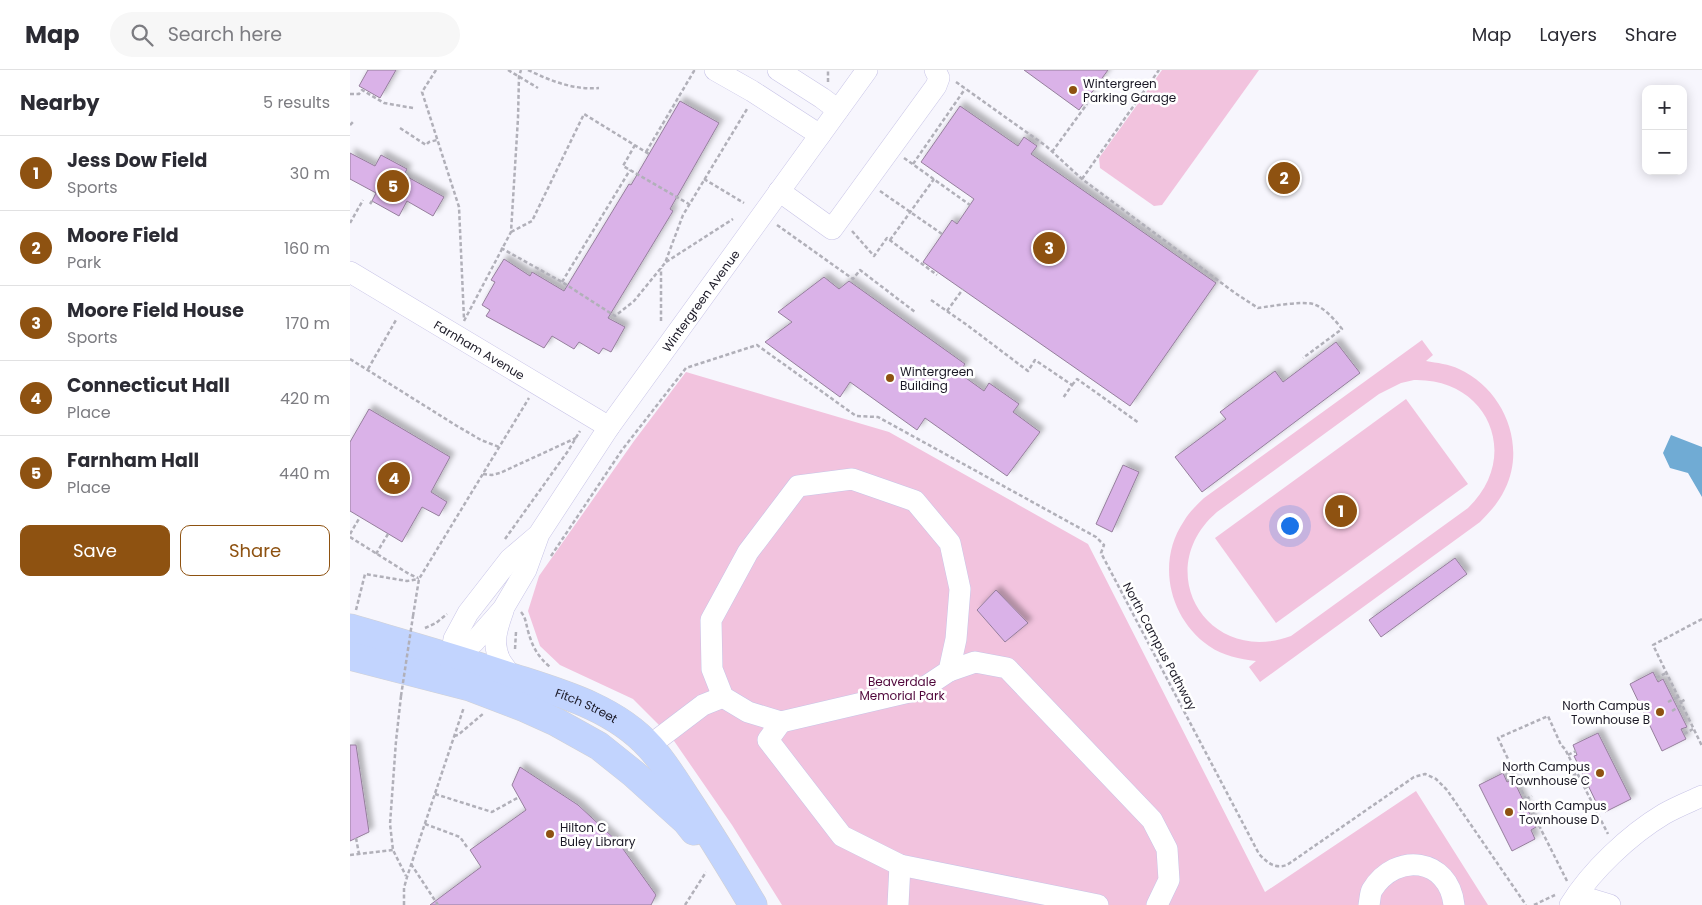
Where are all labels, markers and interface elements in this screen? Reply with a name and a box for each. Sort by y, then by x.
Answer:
search box [110,12,460,57]
text: Map [25,18,80,51]
icon: search [128,21,156,49]
text: Search here [168,21,282,48]
text: Map [1472,22,1512,47]
text: Layers [1540,22,1597,47]
text: Share [1625,22,1677,47]
place label: Wintergreen Parking Garage [1083,75,1176,106]
marker: Wintergreen Parking Garage [1067,84,1079,96]
map controls [1642,85,1687,175]
button: + [1642,85,1687,130]
text: Nearby [20,88,100,117]
text: 5 results [263,91,330,114]
button: − [1642,130,1687,175]
text: Jess Dow Field [67,147,208,174]
pin: 2 [1268,159,1300,197]
text: 1 [33,162,39,185]
text: 30 m [290,162,330,185]
pin: 5 [377,167,409,205]
text: Sports [67,176,118,199]
text: Moore Field [67,222,179,249]
pin: 3 [1033,229,1065,267]
text: 2 [31,237,41,260]
text: 160 m [284,237,330,260]
street label: Wintergreen Avenue [658,246,743,355]
text: Park [67,251,101,274]
text: Moore Field House [67,297,244,324]
text: 3 [31,312,41,335]
text: 170 m [285,312,330,335]
street label: Farnham Avenue [431,316,528,383]
text: Sports [67,326,118,349]
place label: Wintergreen Building [900,363,974,394]
text: Connecticut Hall [67,372,230,399]
marker: Wintergreen Building [884,372,896,384]
text: 4 [31,387,41,410]
text: 420 m [280,387,330,410]
text: Place [67,401,111,424]
text: Farnham Hall [67,447,199,474]
pin: 4 [378,459,410,497]
text: 5 [31,462,41,485]
text: 440 m [279,462,330,485]
text: Place [67,476,111,499]
pin: 1 [1325,492,1357,530]
your location [1277,513,1303,539]
button: Save [20,525,170,576]
button: Share [180,525,330,576]
street label: North Campus Pathway [1119,579,1201,713]
park label: Beaverdale Memorial Park [859,673,945,704]
street label: Fitch Street [553,684,621,727]
place label: North Campus Townhouse B [1562,697,1650,728]
marker: North Campus Townhouse B [1654,706,1666,718]
place label: North Campus Townhouse C [1502,758,1590,789]
marker: North Campus Townhouse C [1594,767,1606,779]
place label: North Campus Townhouse D [1519,797,1607,828]
marker: North Campus Townhouse D [1503,806,1515,818]
place label: Hilton C Buley Library [560,819,636,850]
marker: Hilton C Buley Library [544,828,556,840]

